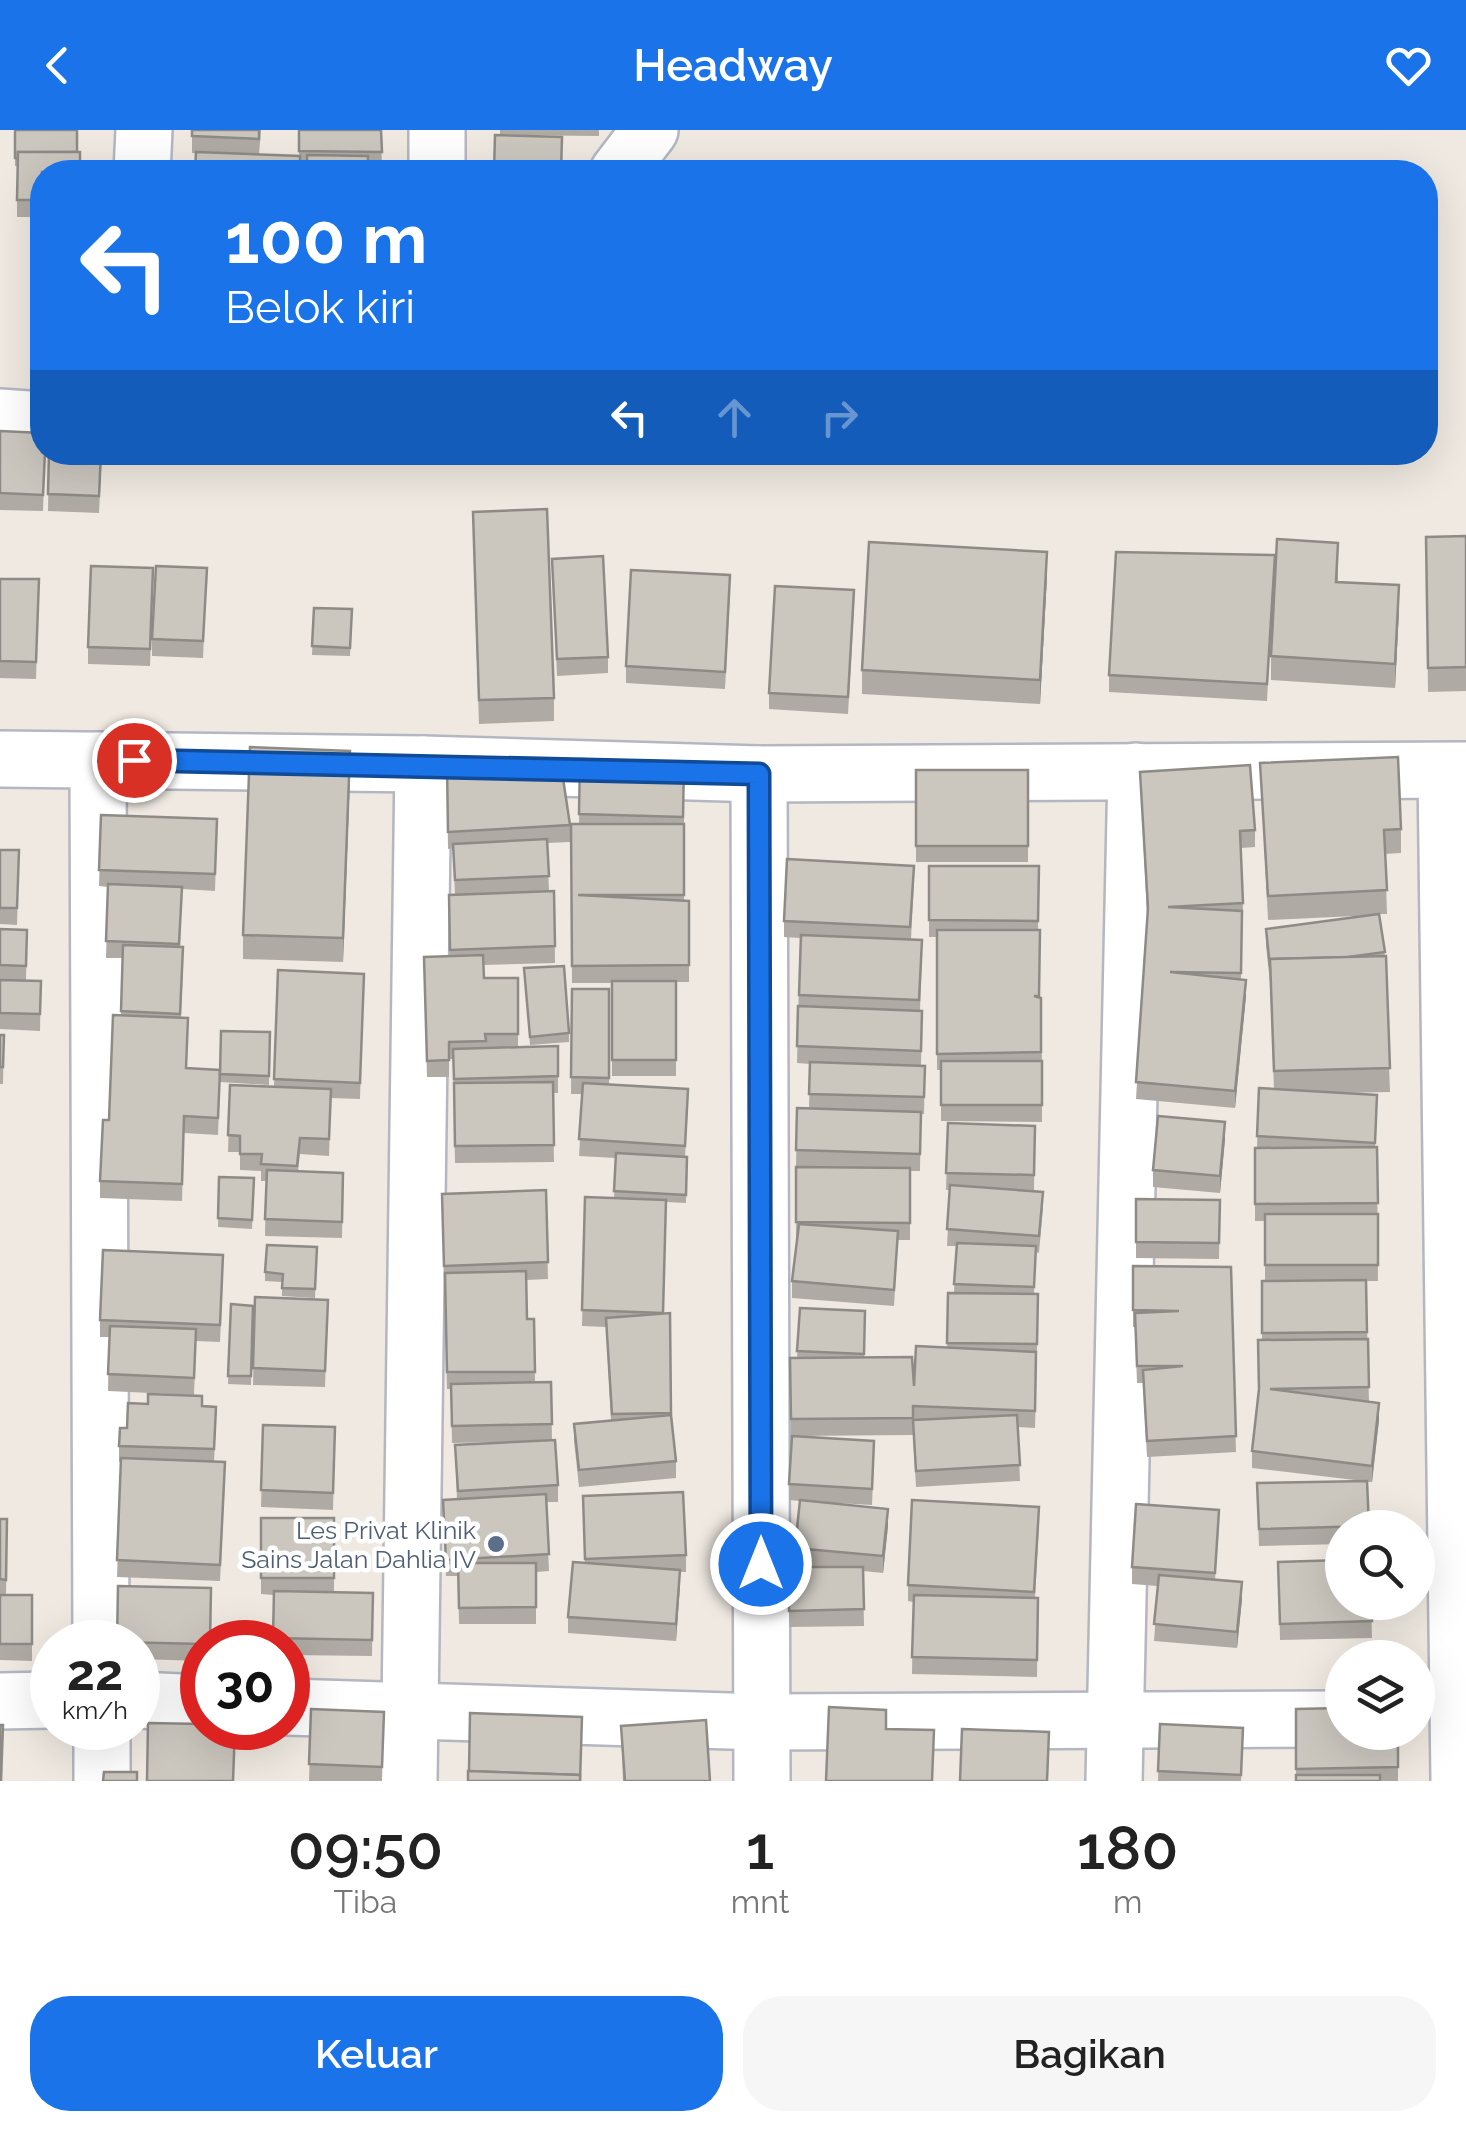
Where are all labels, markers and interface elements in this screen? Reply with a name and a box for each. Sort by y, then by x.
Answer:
icon: back [30,38,85,93]
icon: heart [1381,38,1436,93]
text: Headway [633,39,833,92]
text: 100 m [225,197,428,279]
icon: left [60,200,190,330]
text: Belok kiri [225,281,415,334]
icon: left [602,390,657,445]
icon: ahead [707,390,762,445]
icon: right [812,390,867,445]
pin [92,718,177,803]
icon: arrive [107,733,162,788]
map controls [1325,1510,1435,1750]
button: search [1325,1510,1435,1620]
position arrow [709,1512,813,1616]
place label: Les Privat Klinik Sains Jalan Dahlia IV [241,1515,477,1574]
marker: Les Privat Klinik Sains Jalan Dahlia IV [485,1533,507,1555]
speed limit sign: 30 [180,1620,310,1750]
button: layers [1325,1640,1435,1750]
text: 22 [67,1643,123,1702]
text: km/h [62,1695,128,1725]
text: 09:50 [288,1813,443,1883]
text: 1 [746,1813,774,1883]
text: 180 [1077,1813,1178,1883]
text: Tiba [334,1883,397,1920]
text: mnt [731,1883,789,1920]
text: m [1113,1883,1142,1920]
button: Keluar [30,1996,723,2111]
button: Bagikan [743,1996,1436,2111]

